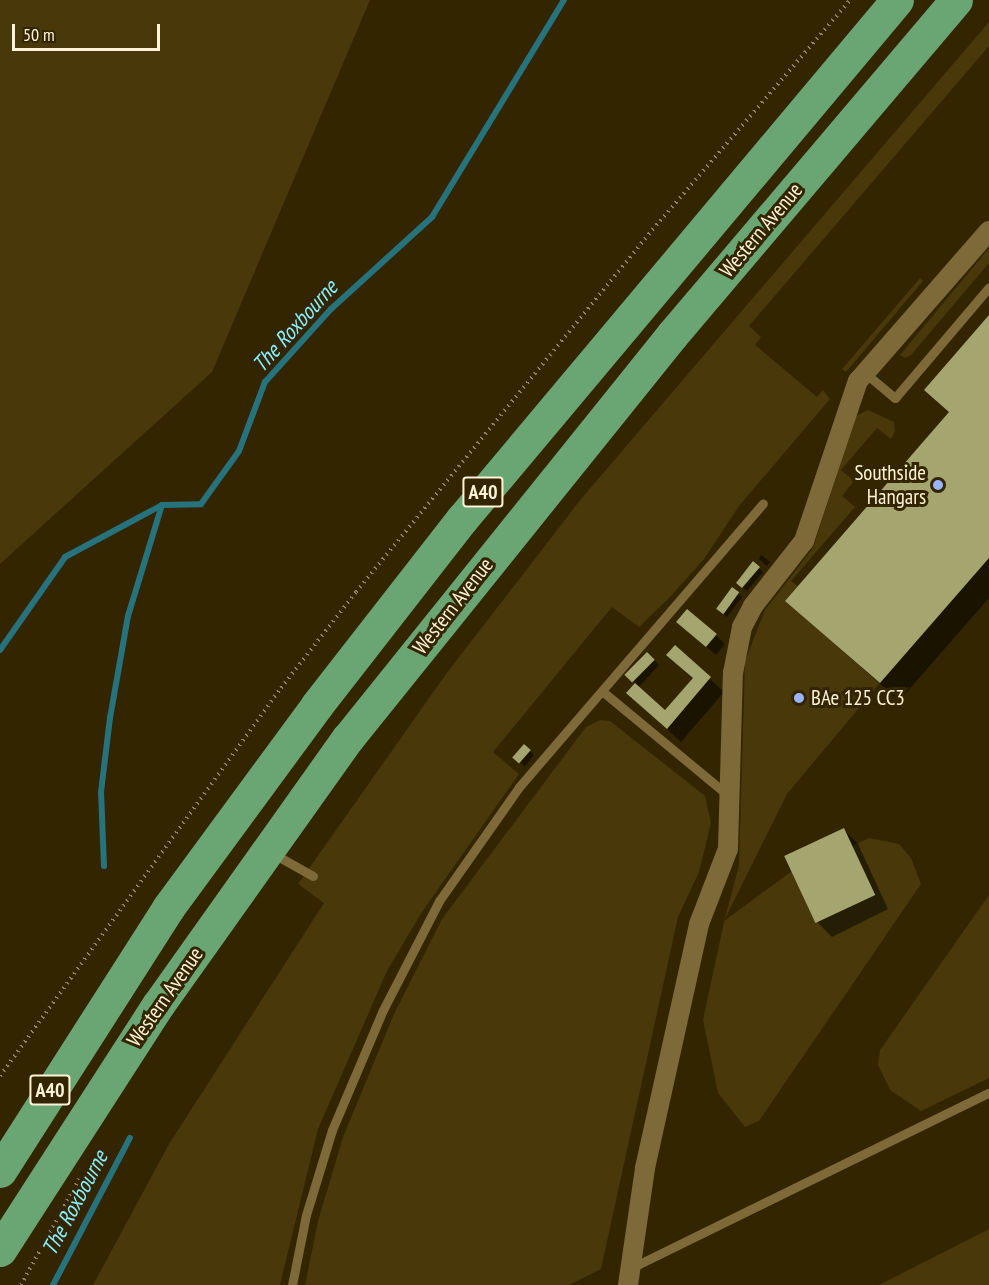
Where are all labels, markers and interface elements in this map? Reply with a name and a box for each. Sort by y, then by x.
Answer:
scale bar [15,12,164,50]
text: 50 m [23,23,55,46]
street label: Western Avenue [714,177,808,283]
water label: The Roxbourne [247,275,343,377]
place label: Southside Hangars [854,460,926,510]
road number: A40 [462,475,504,509]
marker: Southside Hangars [931,478,945,492]
street label: Western Avenue [407,553,499,659]
place label: BAe 125 CC3 [811,685,905,711]
marker: BAe 125 CC3 [792,691,806,705]
street label: Western Avenue [121,942,209,1052]
road number: A40 [29,1073,71,1107]
water label: The Roxbourne [36,1146,114,1260]

